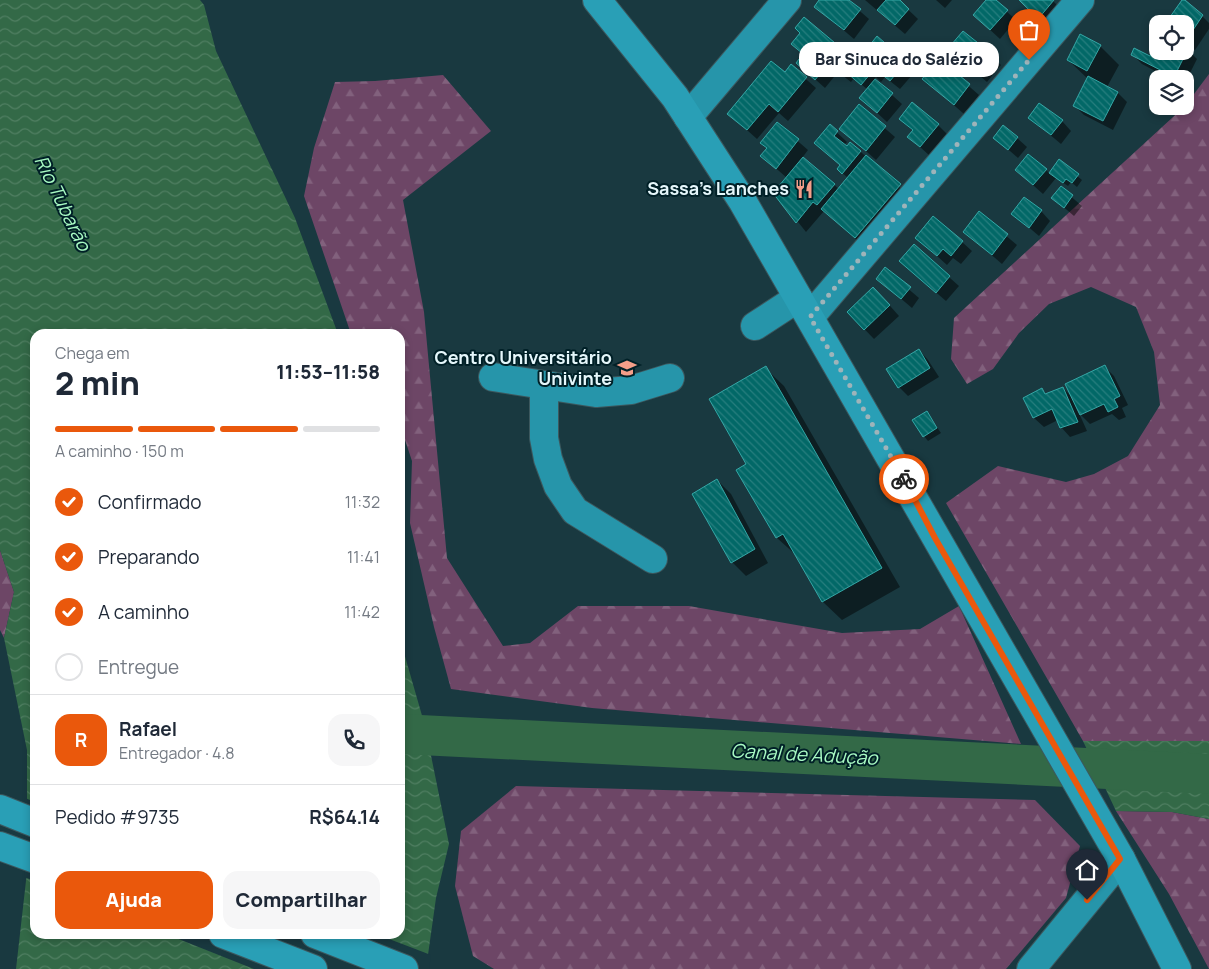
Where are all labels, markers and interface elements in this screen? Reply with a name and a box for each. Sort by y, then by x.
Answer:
pin [1008,9,1050,60]
map controls [1149,15,1194,115]
button: locate [1149,15,1194,60]
icon: bag [1015,16,1043,44]
callout: Bar Sinuca do Salézio [799,42,999,78]
text: Bar Sinuca do Salézio [815,48,983,70]
button: layers [1149,70,1194,115]
water label: Rio Tubarão [29,151,98,257]
place label: Sassa's Lanches [647,176,789,200]
restaurant icon: Sassa's Lanches [793,178,815,200]
text: Chega em [55,342,130,364]
place label: Centro Universitário Univinte [435,345,612,390]
school or university icon: Centro Universitário Univinte [616,357,638,379]
text: 11:53–11:58 [276,359,380,385]
text: 2 min [55,361,140,405]
text: A caminho · 150 m [55,440,184,462]
courier [879,454,929,504]
icon: bike [890,465,918,493]
icon: check [55,488,83,516]
text: Confirmado [98,489,202,515]
text: 11:32 [345,491,380,513]
icon: check [55,543,83,571]
text: Preparando [98,544,200,570]
text: 11:41 [347,546,380,568]
icon: check [55,598,83,626]
text: A caminho [98,599,189,625]
text: 11:42 [344,601,380,623]
text: Entregue [98,654,179,680]
button: phone [328,714,380,766]
text: Rafael [119,716,177,742]
text: R [75,727,87,753]
water label: Canal de Adução [730,737,880,771]
text: Entregador · 4.8 [119,742,235,764]
text: Pedido #9735 [55,804,180,830]
text: R$64.14 [309,804,380,830]
pin [1066,849,1108,900]
icon: home [1073,856,1101,884]
button: Ajuda [55,871,213,929]
button: Compartilhar [223,871,380,929]

